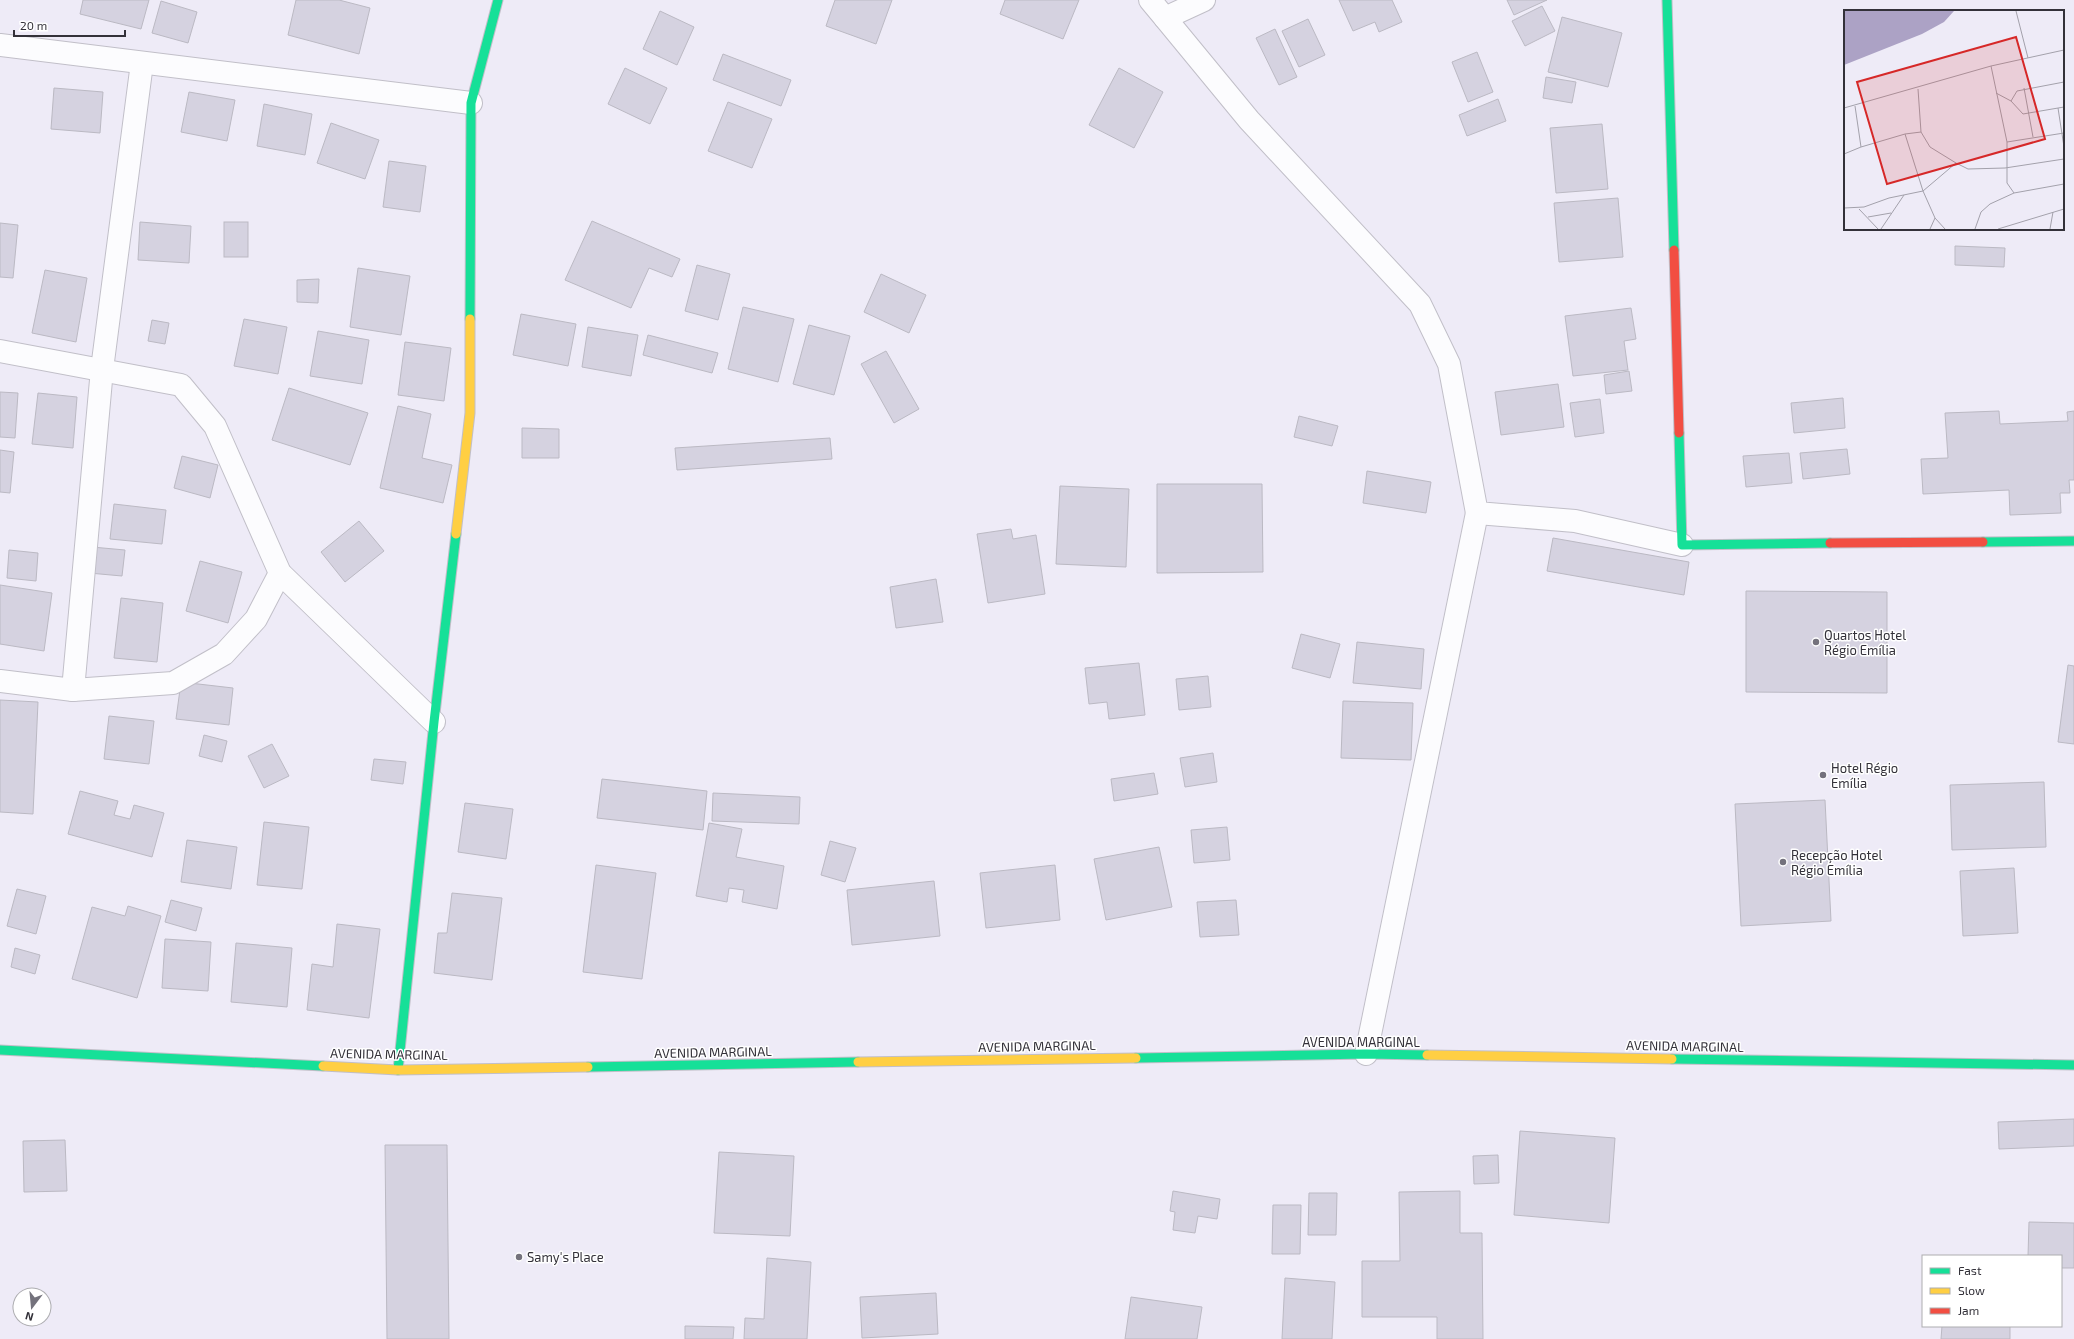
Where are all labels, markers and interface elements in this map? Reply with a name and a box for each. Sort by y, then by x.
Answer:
inset map [1844,10,2064,230]
scale bar [14,12,125,38]
text: 20 m [20,18,47,32]
place label: Quartos Hotel Régio Emília [1824,627,1906,658]
marker: Quartos Hotel Régio Emília [1811,637,1821,647]
place label: Hotel Régio Emília [1831,760,1898,791]
marker: Hotel Régio Emília [1818,770,1828,780]
place label: Recepção Hotel Régio Emília [1791,847,1882,878]
marker: Recepção Hotel Régio Emília [1778,857,1788,867]
street label: AVENIDA MARGINAL [1302,1034,1420,1050]
street label: AVENIDA MARGINAL [978,1037,1096,1055]
street label: AVENIDA MARGINAL [1626,1037,1744,1055]
street label: AVENIDA MARGINAL [654,1043,772,1061]
street label: AVENIDA MARGINAL [330,1045,448,1063]
place label: Samy's Place [527,1249,604,1265]
marker: Samy's Place [514,1252,524,1262]
legend [1922,1255,2062,1327]
text: Fast [1958,1263,1982,1277]
text: Slow [1958,1283,1985,1297]
north arrow [12,1287,52,1327]
text: Jam [1958,1303,1979,1317]
text: N [23,1310,35,1324]

